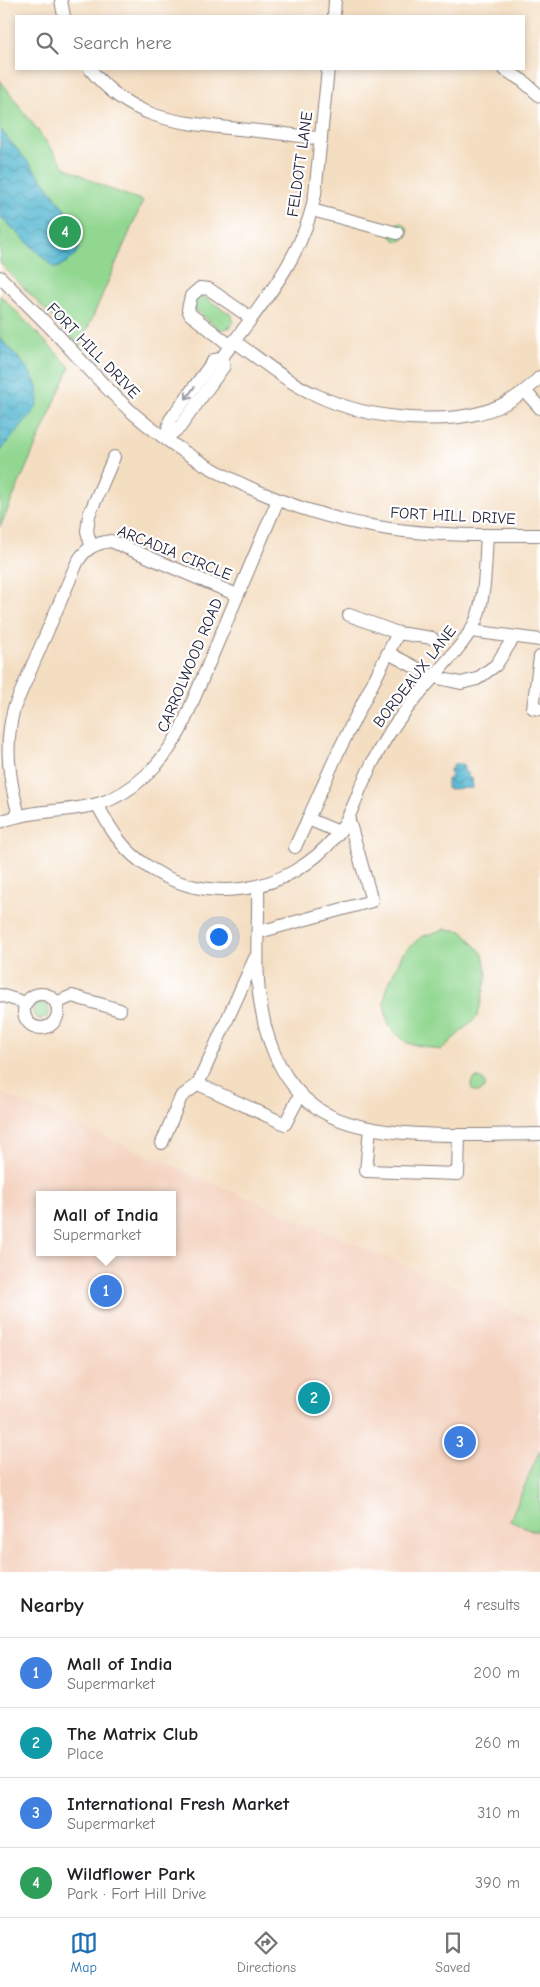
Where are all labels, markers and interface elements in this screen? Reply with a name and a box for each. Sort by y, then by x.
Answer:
search box [15,15,525,70]
icon: search [33,29,61,57]
text: Search here [73,32,172,54]
street label: FELDOTT LANE [284,110,316,218]
pin: 4 [49,213,81,251]
street label: FORT HILL DRIVE [43,299,144,402]
one-way arrow [185,386,195,400]
street label: FORT HILL DRIVE [390,504,516,528]
street label: ARCADIA CIRCLE [115,522,235,584]
street label: CARROLWOOD ROAD [154,596,226,735]
street label: BORDEAUX LANE [370,622,460,731]
your location [206,924,232,950]
popup [36,1191,176,1256]
text: Mall of India [53,1204,159,1226]
text: Supermarket [53,1226,141,1244]
pin: 1 [90,1272,122,1310]
pin: 2 [298,1379,330,1417]
pin: 3 [444,1423,476,1461]
text: Nearby [20,1593,84,1617]
text: 4 results [463,1596,520,1614]
text: Mall of India [67,1653,173,1675]
text: 1 [33,1664,39,1682]
text: 200 m [474,1664,520,1682]
text: Supermarket [67,1675,155,1693]
text: The Matrix Club [67,1723,198,1745]
text: 2 [32,1734,40,1752]
text: 260 m [475,1734,520,1752]
text: Place [67,1745,103,1763]
text: International Fresh Market [67,1793,289,1815]
text: 3 [32,1804,40,1822]
text: 310 m [477,1804,520,1822]
text: Supermarket [67,1815,155,1833]
text: Wildflower Park [67,1863,195,1885]
text: 4 [32,1874,40,1892]
text: 390 m [475,1874,520,1892]
text: Park · Fort Hill Drive [67,1885,206,1903]
tab: Map [70,1929,98,1976]
tab: Directions [237,1929,296,1976]
tab: Saved [435,1929,470,1976]

